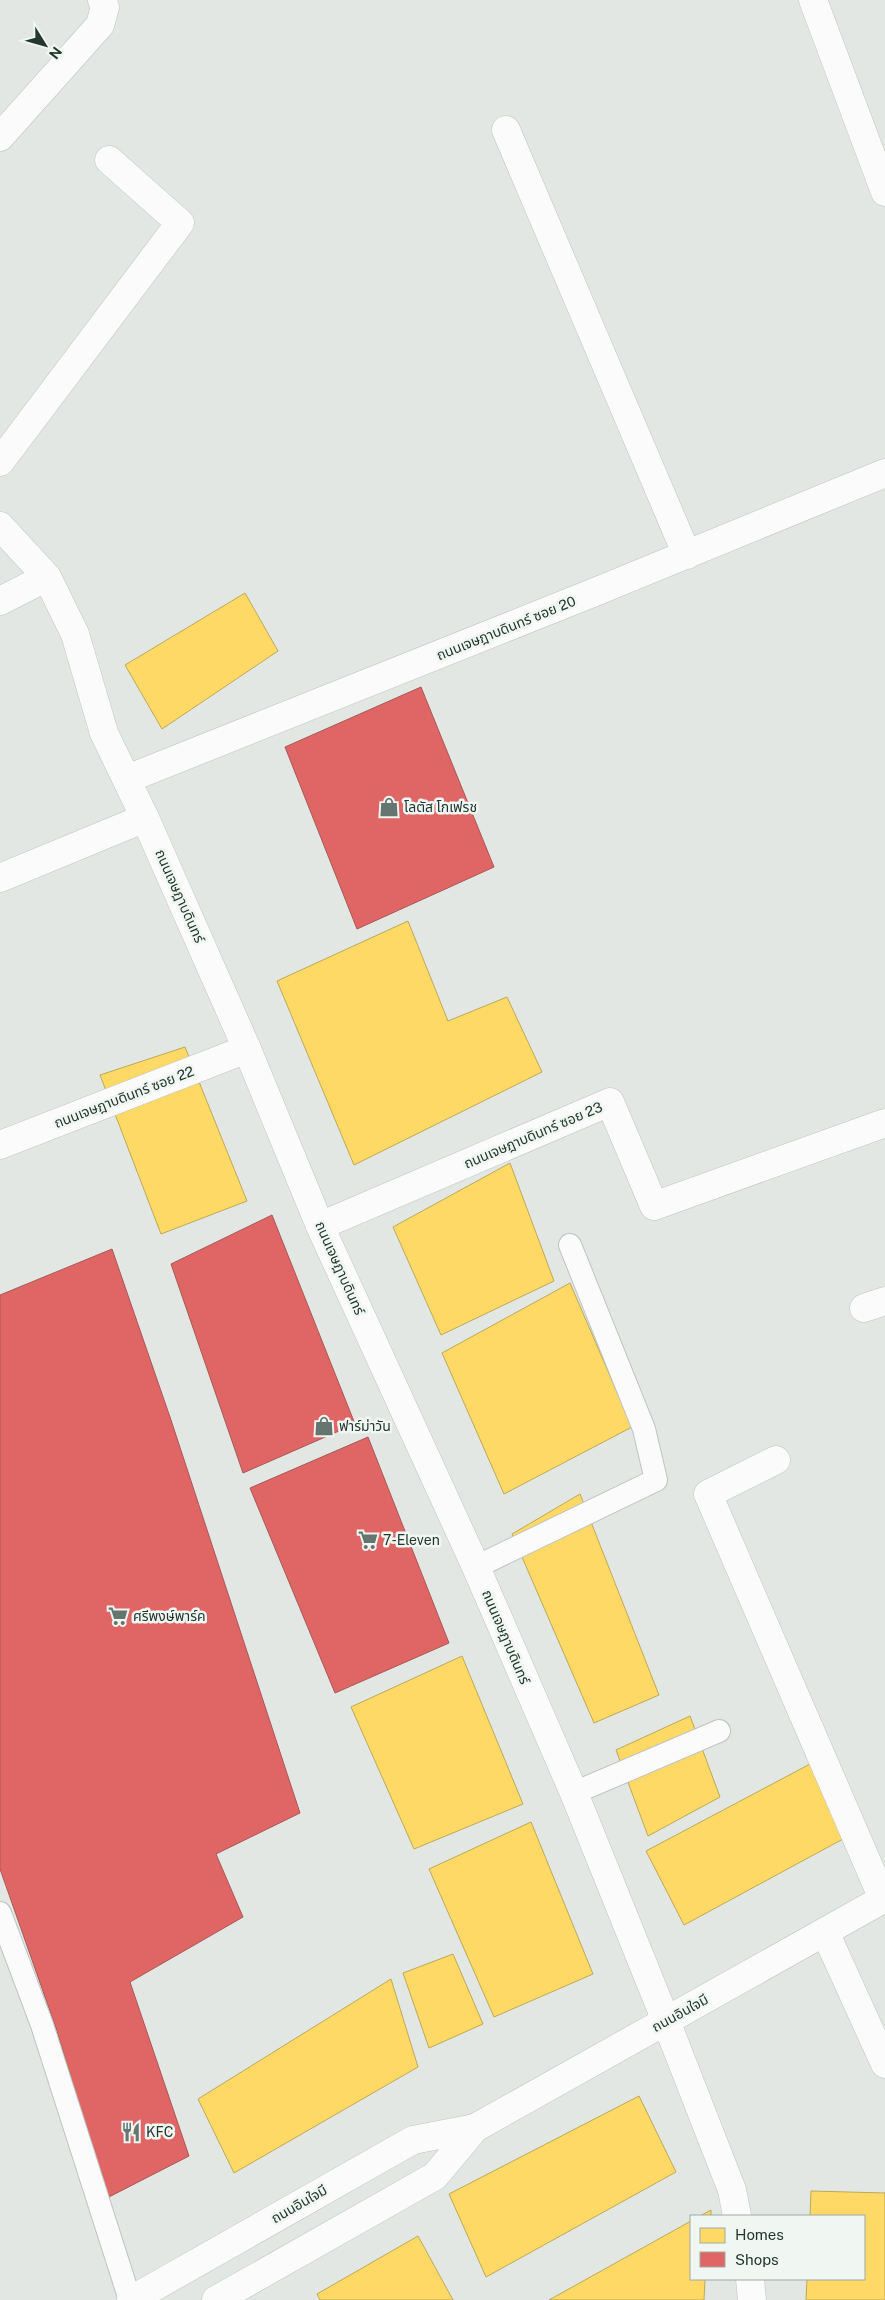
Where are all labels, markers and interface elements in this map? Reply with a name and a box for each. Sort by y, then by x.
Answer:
north arrow [20,20,70,70]
text: N [46,44,65,62]
street label: ถนนเจษฎาบดินทร์ ซอย 20 [434,593,578,663]
shop icon: โลตัส โกเฟรช [378,796,400,818]
place label: โลตัส โกเฟรช [404,799,477,815]
street label: ถนนเจษฎาบดินทร์ [152,847,208,946]
street label: ถนนเจษฎาบดินทร์ ซอย 22 [52,1063,196,1131]
street label: ถนนเจษฎาบดินทร์ ซอย 23 [461,1098,605,1171]
street label: ถนนเจษฎาบดินทร์ [312,1219,368,1318]
shop icon: ฟาร์ม่าวัน [313,1415,335,1437]
place label: ฟาร์ม่าวัน [339,1418,391,1434]
supermarket icon: 7-Eleven [357,1529,379,1551]
place label: 7-Eleven [383,1532,440,1548]
street label: ถนนเจษฎาบดินทร์ [479,1587,533,1687]
supermarket icon: ศรีพงษ์พาร์ค [107,1605,129,1627]
place label: ศรีพงษ์พาร์ค [133,1608,206,1624]
street label: ถนนอินใจมี [649,1991,711,2035]
restaurant icon: KFC [120,2121,142,2143]
place label: KFC [146,2124,174,2140]
street label: ถนนอินใจมี [268,2182,330,2226]
legend [690,2215,865,2280]
text: Homes [735,2226,784,2243]
text: Shops [735,2251,779,2268]

